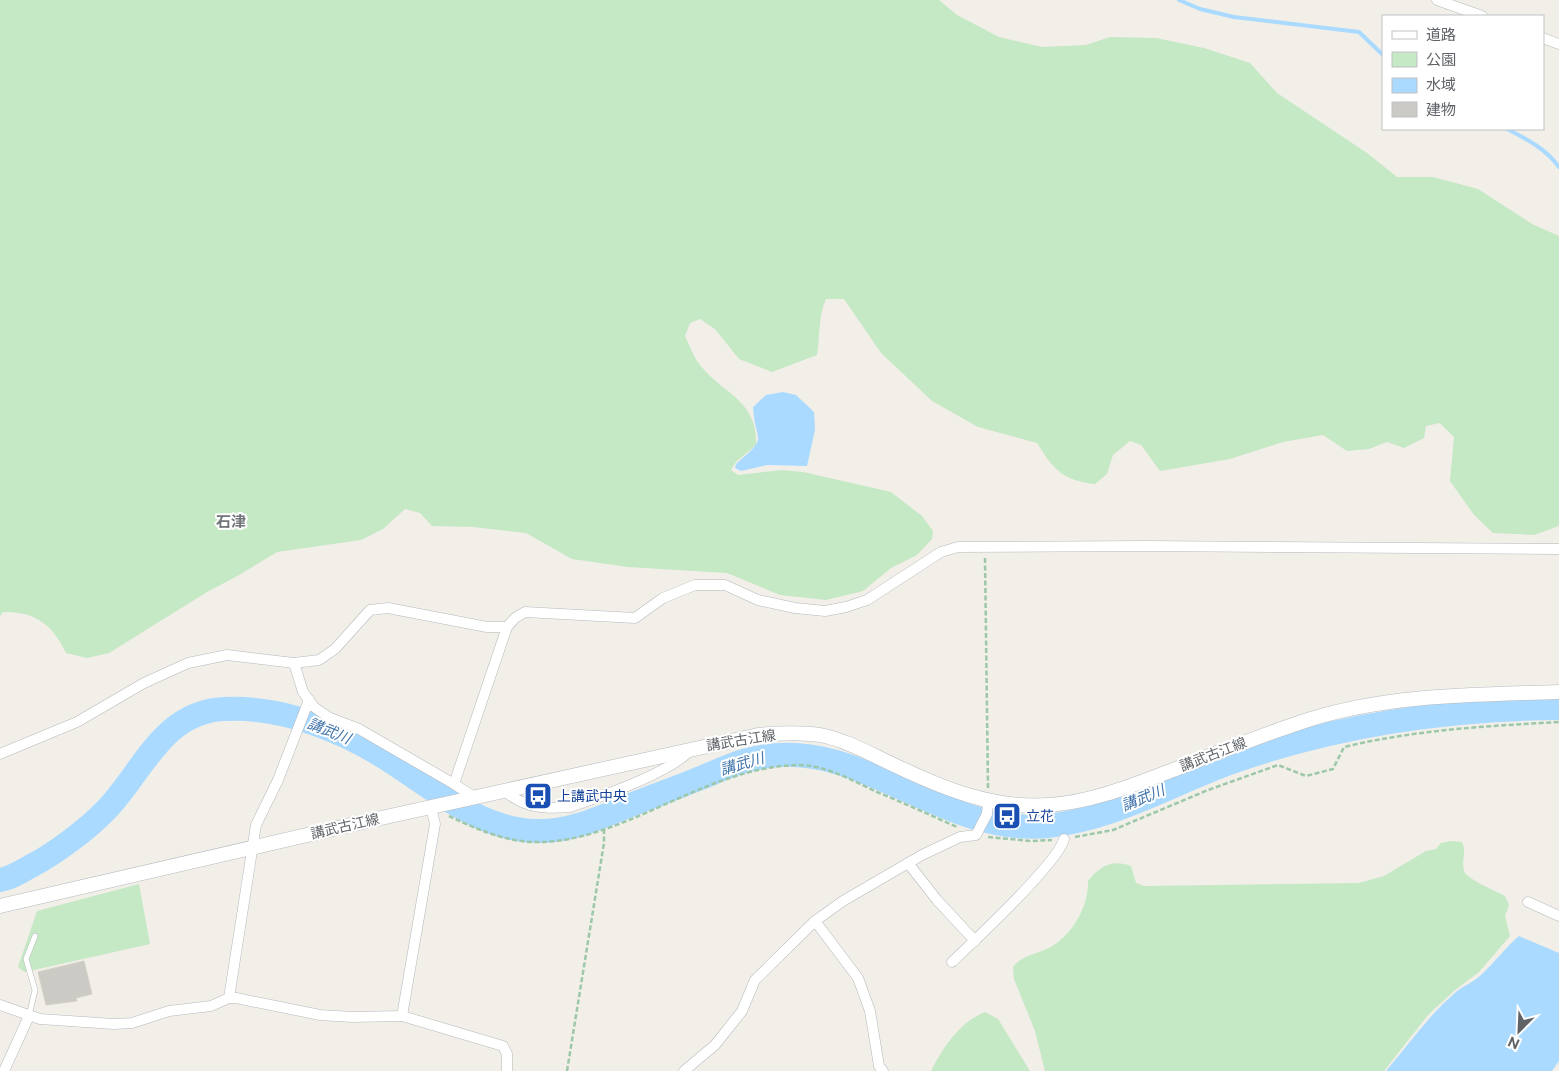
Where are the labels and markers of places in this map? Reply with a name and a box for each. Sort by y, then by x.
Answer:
bus stop icon: 上講武中央 [523,781,553,811]
place label: 上講武中央 [557,788,627,804]
bus stop icon: 立花 [992,801,1022,831]
place label: 立花 [1026,808,1054,824]

